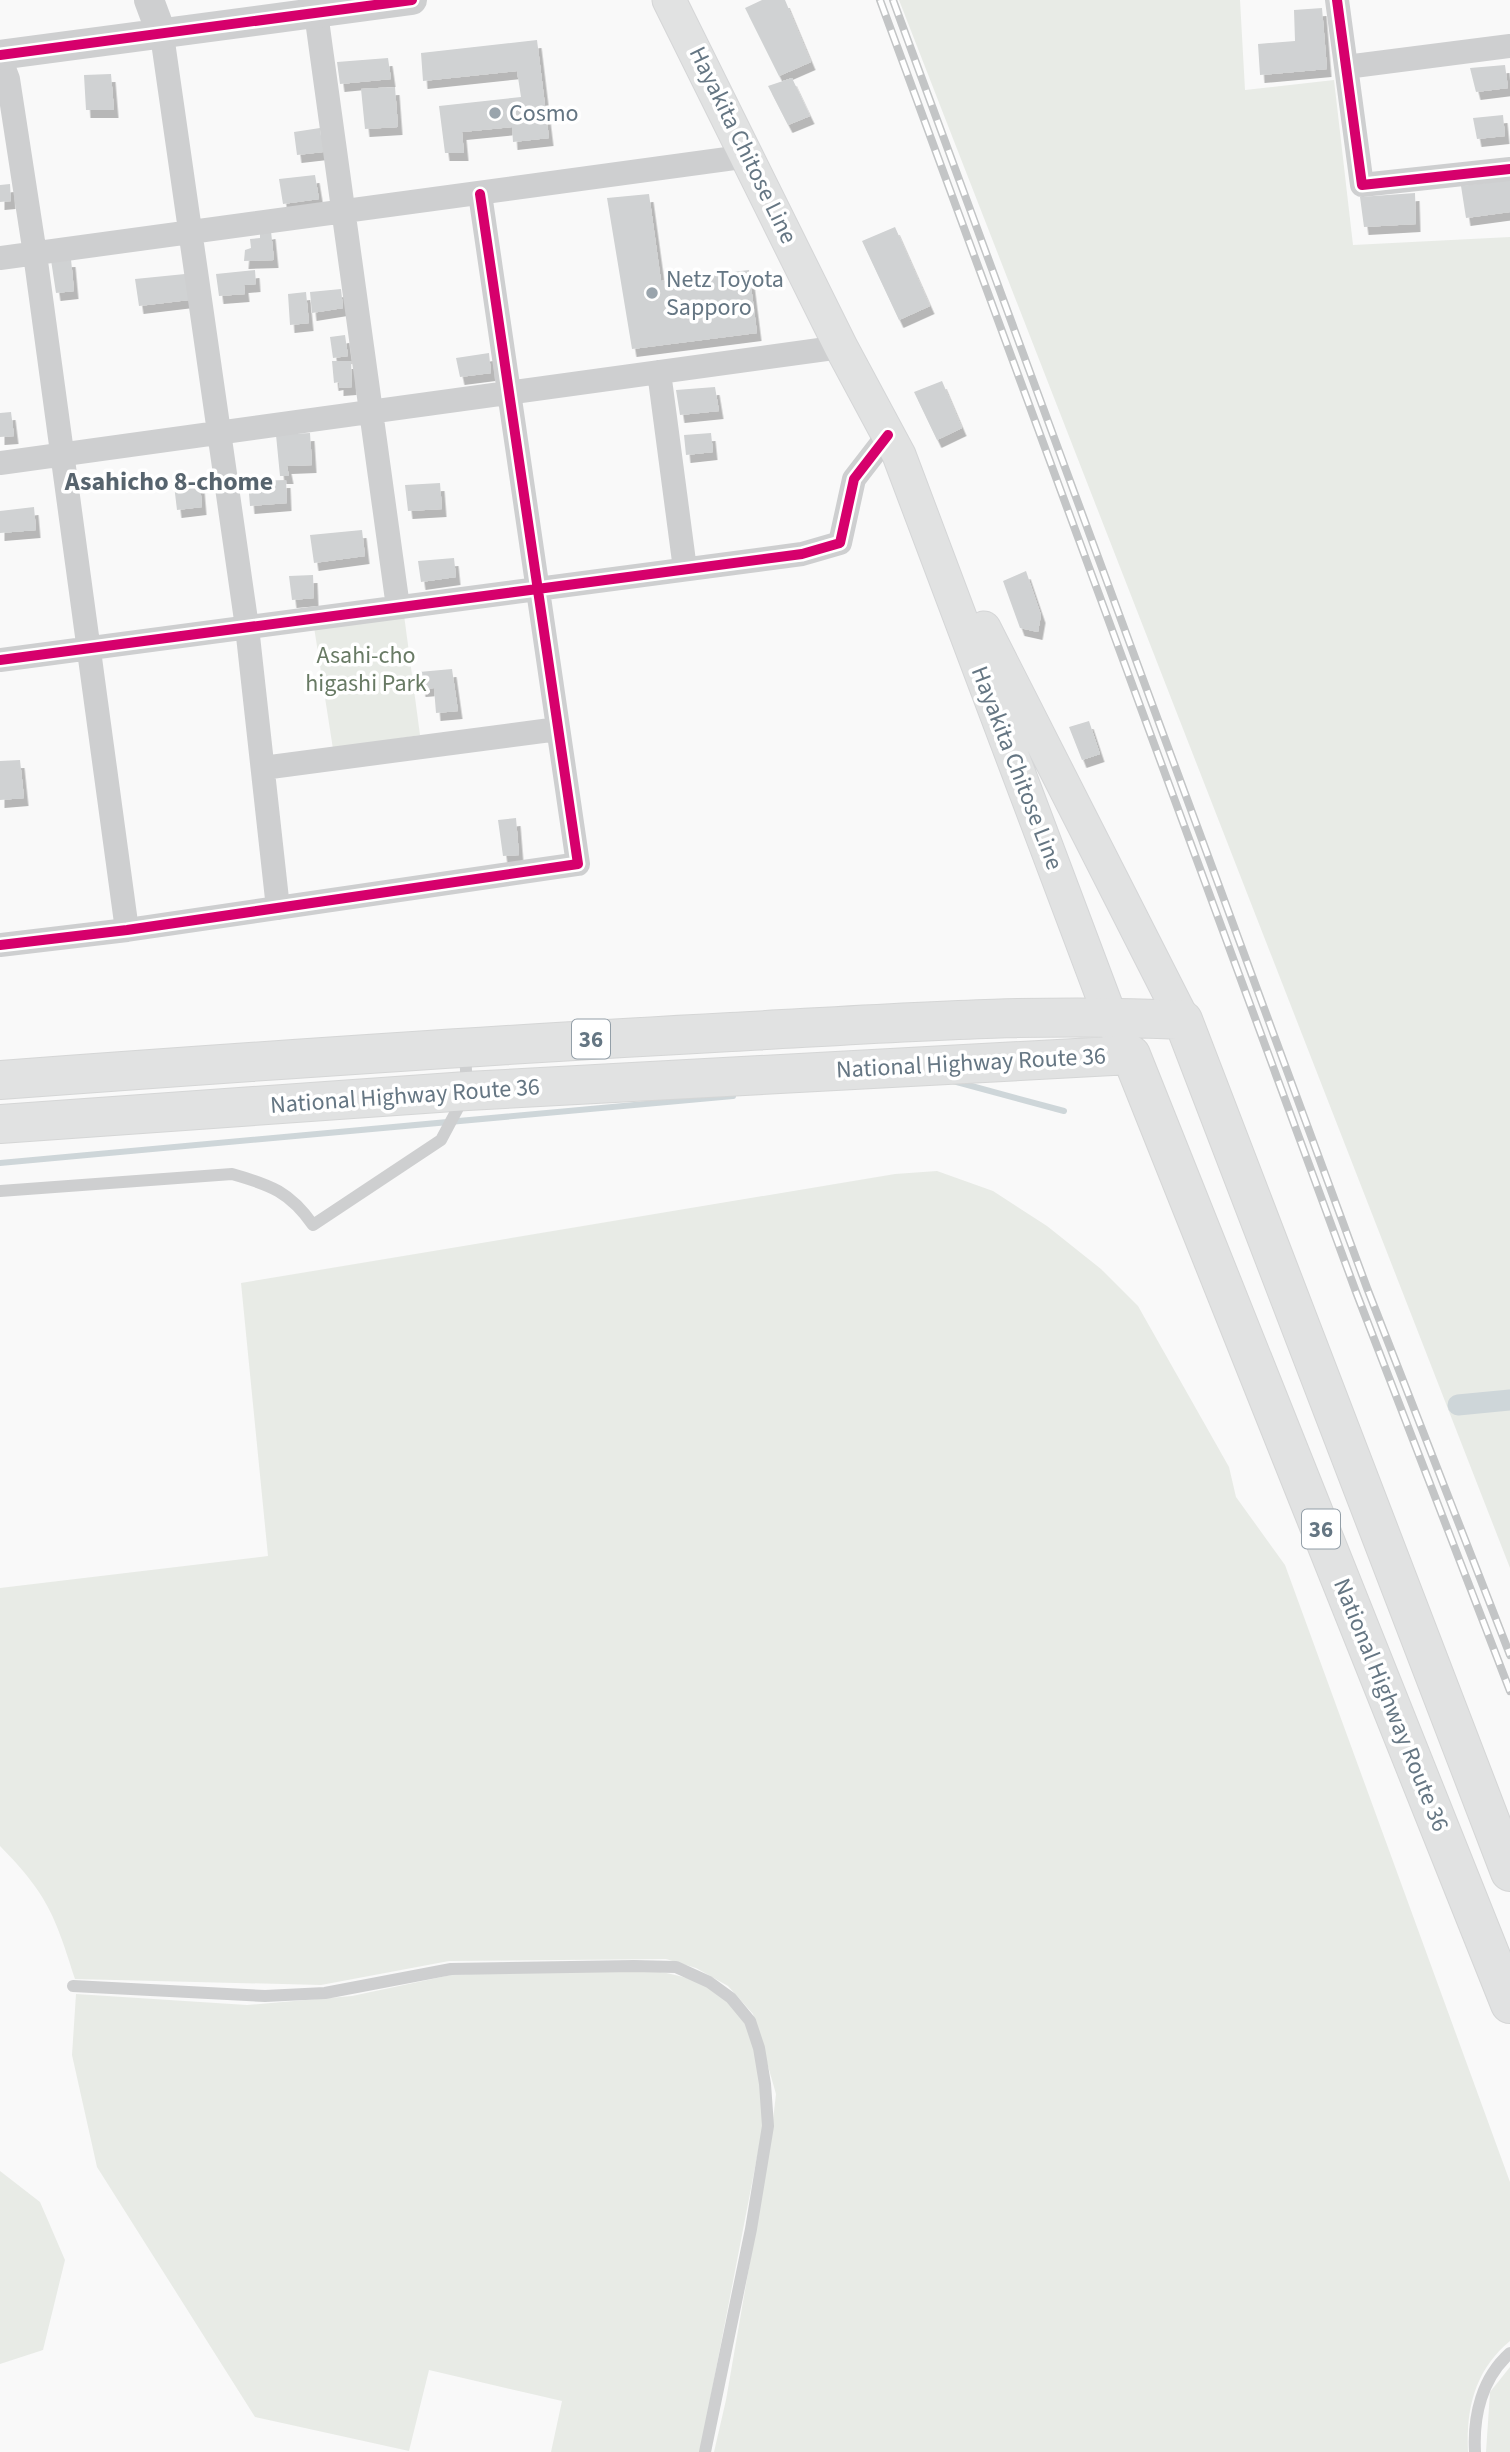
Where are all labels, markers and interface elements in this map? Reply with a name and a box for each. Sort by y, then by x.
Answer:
street label: Hayakita Chitose Line [680,40,806,250]
place label: Cosmo [509,96,579,131]
marker: Cosmo [487,105,503,121]
place label: Netz Toyota Sapporo [666,262,784,325]
marker: Netz Toyota Sapporo [644,285,660,301]
district label: Asahicho 8-chome [64,463,273,500]
park label: Asahi-cho higashi Park [305,638,427,701]
street label: Hayakita Chitose Line [962,661,1072,875]
road number: 36 [572,1020,610,1058]
street label: National Highway Route 36 [835,1038,1107,1088]
street label: National Highway Route 36 [269,1069,541,1123]
road number: 36 [1302,1510,1340,1548]
street label: National Highway Route 36 [1324,1573,1458,1837]

